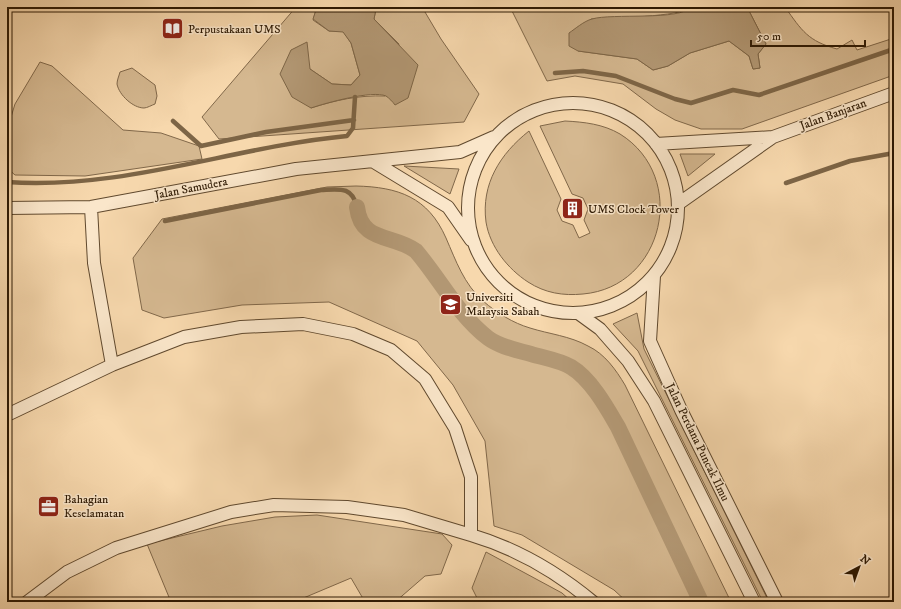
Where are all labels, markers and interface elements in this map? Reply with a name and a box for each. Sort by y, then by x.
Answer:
library icon: Perpustakaan UMS [160,16,186,42]
place label: Perpustakaan UMS [188,22,281,37]
scale bar [751,22,865,48]
text: 50 m [757,29,781,44]
street label: Jalan Banjaran [797,95,869,134]
street label: Jalan Samudera [152,174,230,203]
building icon: UMS Clock Tower [559,196,585,222]
place label: UMS Clock Tower [588,202,679,217]
place label: Universiti Malaysia Sabah [466,290,540,319]
school or university icon: Universiti Malaysia Sabah [437,291,463,317]
street label: Jalan Perdana Puncak Ilmu [662,380,733,504]
place label: Bahagian Keselamatan [64,492,125,521]
office icon: Bahagian Keselamatan [35,493,61,519]
north arrow [839,547,879,587]
text: N [857,552,873,568]

